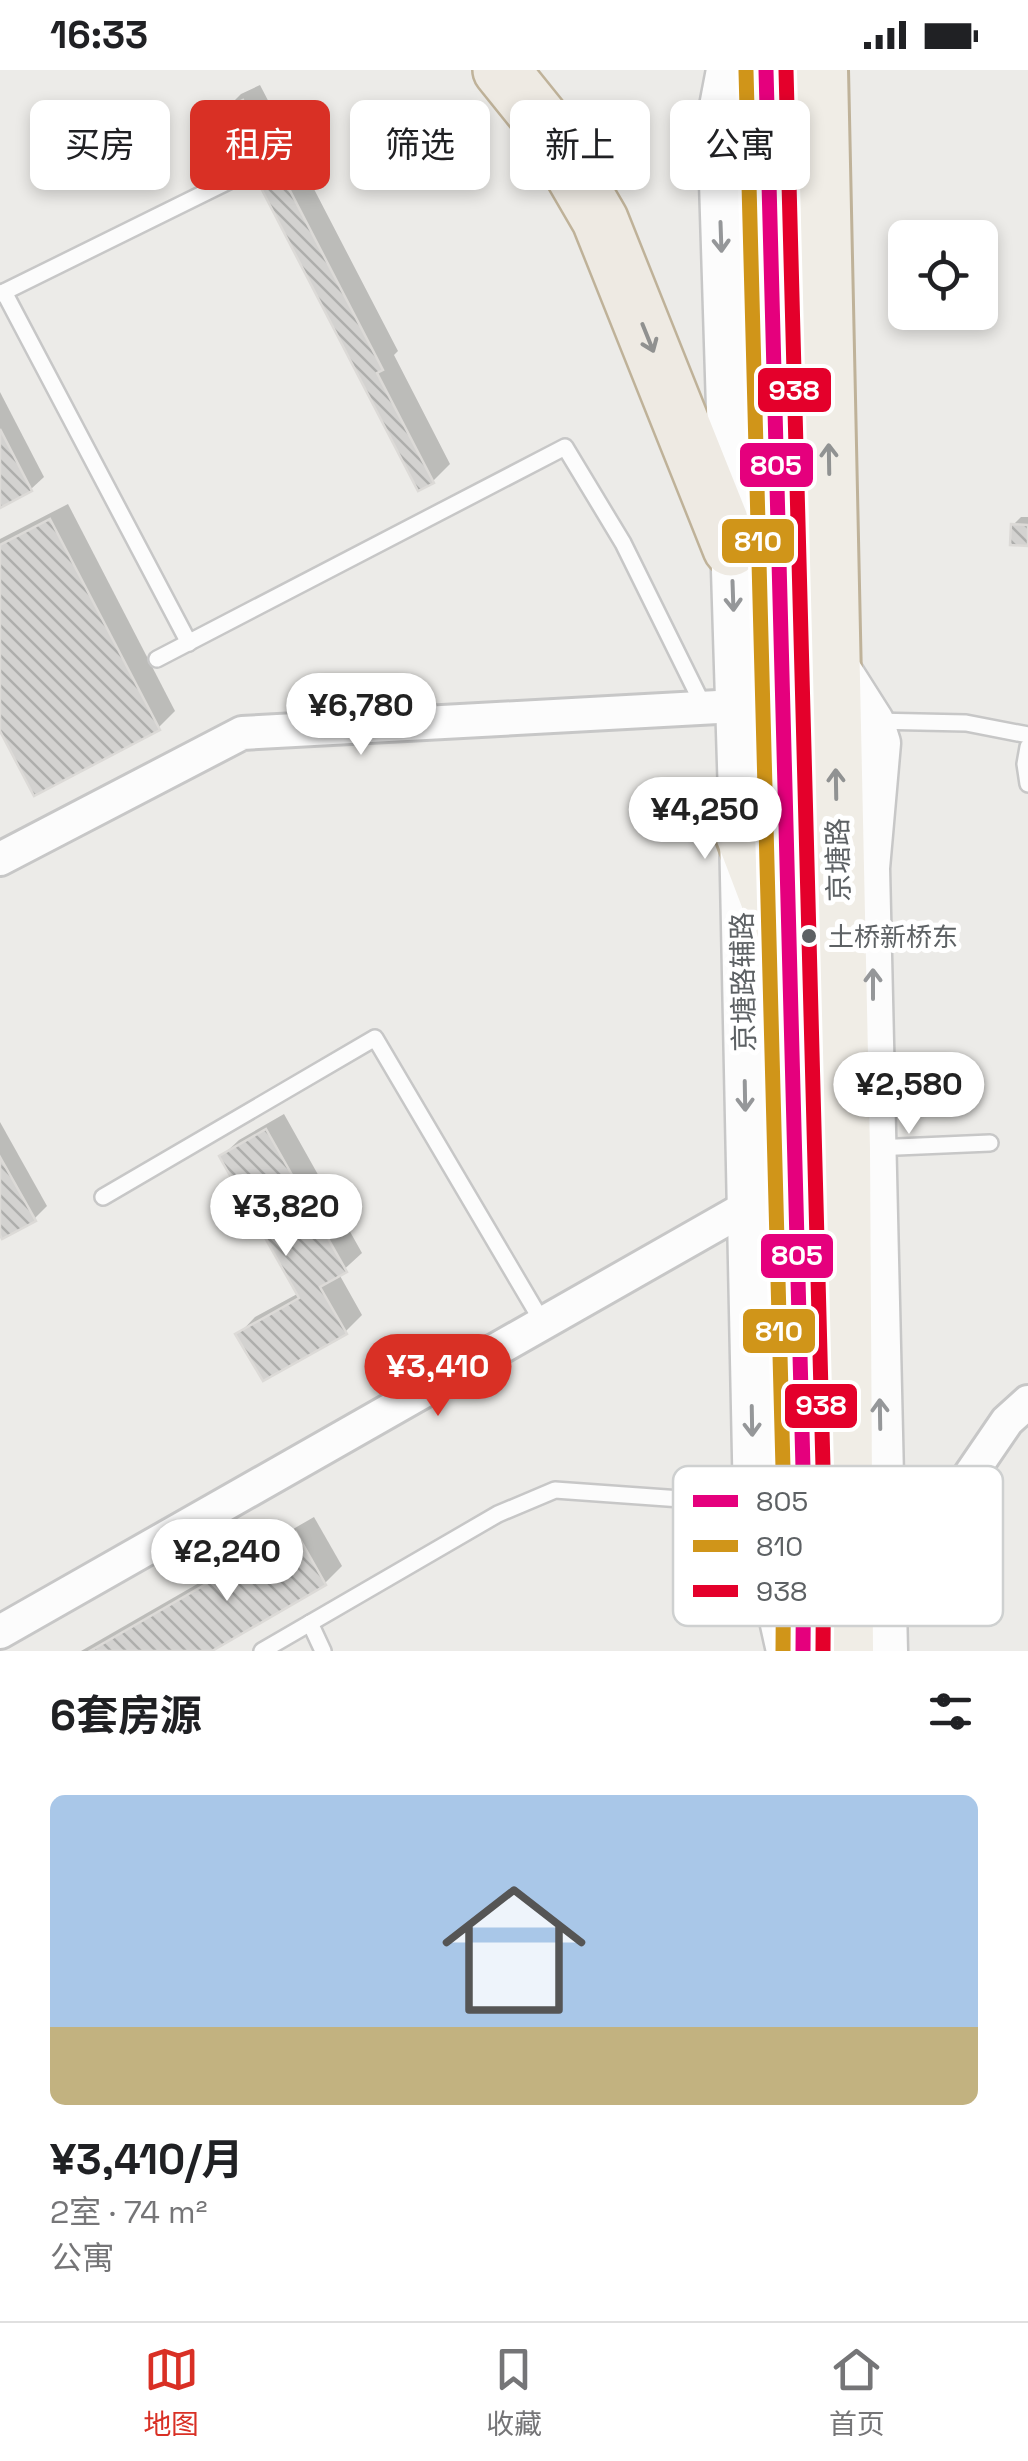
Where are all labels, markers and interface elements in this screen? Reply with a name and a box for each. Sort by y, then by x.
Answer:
text: 16:33 [50,11,148,59]
chip: 买房 [30,100,170,190]
chip: 租房 [190,100,330,190]
chip: 筛选 [350,100,490,190]
chip: 新上 [510,100,650,190]
chip: 公寓 [670,100,810,190]
one-way arrow [712,220,731,252]
map controls [888,220,998,330]
button: locate [888,220,998,330]
one-way arrow [640,322,658,353]
line badge: 938 [756,366,833,414]
text: 938 [768,372,820,408]
line badge: 805 [738,441,815,489]
one-way arrow [819,443,838,475]
text: 805 [750,447,802,483]
line badge: 810 [720,517,796,565]
text: 810 [734,523,782,559]
one-way arrow [723,580,742,612]
pin: ¥6,780 [280,673,442,758]
text: ¥6,780 [308,685,414,725]
one-way arrow [826,768,845,800]
pin: ¥4,250 [624,777,786,862]
text: ¥4,250 [651,789,759,829]
street label: 京塘路 [819,818,857,902]
street label: 京塘路辅路 [724,912,762,1052]
place label: 土桥新桥东 [828,920,958,954]
marker: 土桥新桥东 [799,926,819,946]
one-way arrow [864,968,882,1000]
pin: ¥2,580 [828,1052,990,1137]
text: ¥2,580 [855,1064,963,1104]
one-way arrow [736,1080,755,1112]
pin: ¥3,820 [205,1174,367,1259]
text: ¥3,820 [232,1186,340,1226]
line badge: 805 [759,1232,835,1280]
text: 805 [771,1237,823,1273]
line badge: 810 [741,1307,817,1355]
text: 810 [755,1313,803,1349]
pin: ¥3,410 [357,1334,519,1419]
text: ¥3,410 [386,1346,490,1386]
line badge: 938 [783,1382,859,1430]
text: 938 [795,1387,847,1423]
one-way arrow [871,1398,890,1430]
one-way arrow [743,1405,762,1437]
legend [673,1466,1003,1626]
text: 805 [756,1483,808,1519]
pin: ¥2,240 [146,1519,308,1604]
text: 810 [756,1528,803,1564]
text: ¥2,240 [173,1531,281,1571]
text: 938 [756,1573,808,1609]
icon: filters [923,1684,978,1739]
text: 6套房源 [50,1689,202,1742]
icon: home [424,1860,604,2040]
text: ¥3,410/月 [50,2133,244,2186]
text: 2室 · 74 m² [50,2192,207,2232]
text: 公寓 [50,2238,114,2278]
tab: 地图 [143,2342,199,2442]
tab: 收藏 [486,2342,542,2442]
tab: 首页 [829,2342,885,2442]

